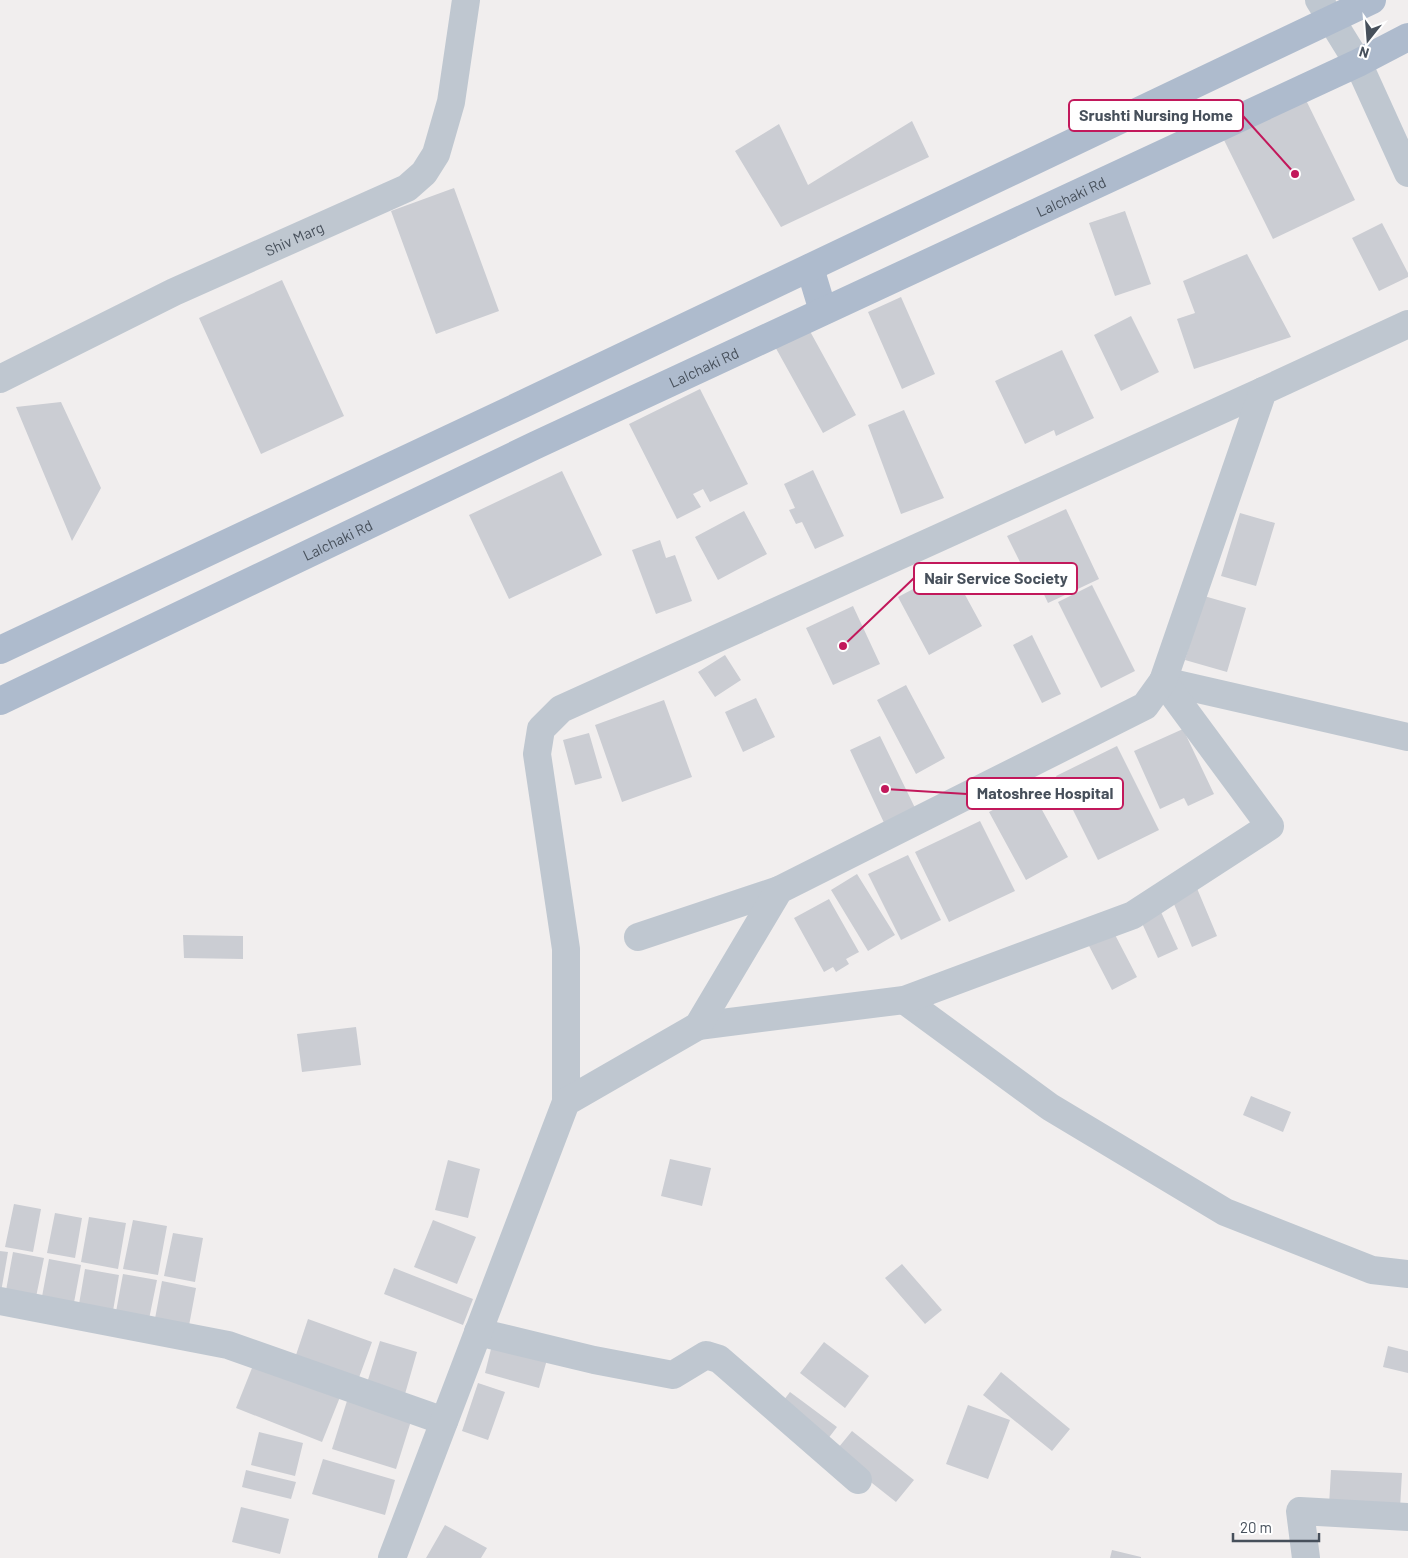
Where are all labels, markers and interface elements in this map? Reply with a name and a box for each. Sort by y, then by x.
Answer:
north arrow [1343,15,1393,65]
text: N [1357,43,1371,62]
callout: Srushti Nursing Home [1069,100,1243,131]
text: Srushti Nursing Home [1079,105,1233,124]
street label: Lalchaki Rd [1033,172,1109,220]
street label: Shiv Marg [262,217,326,259]
street label: Lalchaki Rd [666,343,742,391]
street label: Lalchaki Rd [300,516,375,564]
callout: Nair Service Society [914,563,1077,594]
text: Nair Service Society [924,568,1068,587]
callout: Matoshree Hospital [967,778,1123,809]
text: Matoshree Hospital [977,783,1113,802]
scale bar [1233,1510,1319,1542]
text: 20 m [1240,1518,1272,1536]

